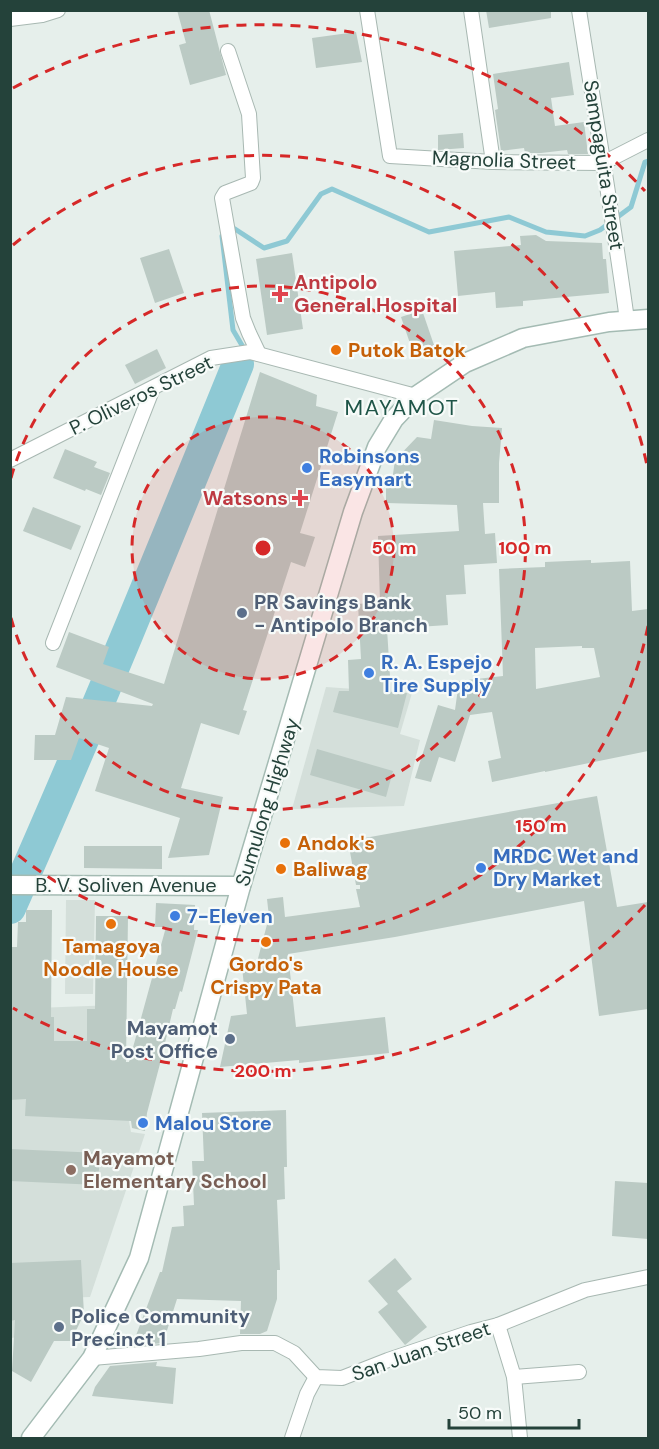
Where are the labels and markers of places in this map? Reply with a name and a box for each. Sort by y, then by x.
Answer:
place label: Antipolo General Hospital [294,269,457,318]
marker: Antipolo General Hospital [271,285,289,303]
place label: Putok Batok [348,337,466,363]
marker: Putok Batok [329,343,343,357]
place label: Robinsons Easymart [319,443,420,492]
marker: Robinsons Easymart [300,461,314,475]
place label: Watsons [203,485,288,511]
marker: Watsons [293,491,307,505]
centre of rings [253,538,273,558]
place label: PR Savings Bank - Antipolo Branch [254,589,428,638]
marker: PR Savings Bank - Antipolo Branch [235,606,249,620]
place label: R. A. Espejo Tire Supply [381,649,492,698]
marker: R. A. Espejo Tire Supply [362,666,376,680]
place label: Andok's [297,830,375,856]
marker: Andok's [278,836,292,850]
place label: MRDC Wet and Dry Market [493,843,639,892]
place label: Baliwag [293,856,368,882]
marker: MRDC Wet and Dry Market [474,861,488,875]
marker: Baliwag [274,862,288,876]
place label: 7-Eleven [187,903,273,929]
marker: 7-Eleven [168,909,182,923]
marker: Tamagoya Noodle House [104,917,118,931]
place label: Tamagoya Noodle House [43,933,179,982]
marker: Gordo's Crispy Pata [259,935,273,949]
place label: Gordo's Crispy Pata [210,951,322,1000]
place label: Mayamot Post Office [111,1015,218,1064]
marker: Mayamot Post Office [223,1032,237,1046]
place label: Malou Store [155,1110,272,1136]
marker: Malou Store [136,1116,150,1130]
place label: Mayamot Elementary School [83,1145,267,1194]
marker: Mayamot Elementary School [64,1163,78,1177]
place label: Police Community Precinct 1 [71,1303,250,1352]
marker: Police Community Precinct 1 [52,1320,66,1334]

